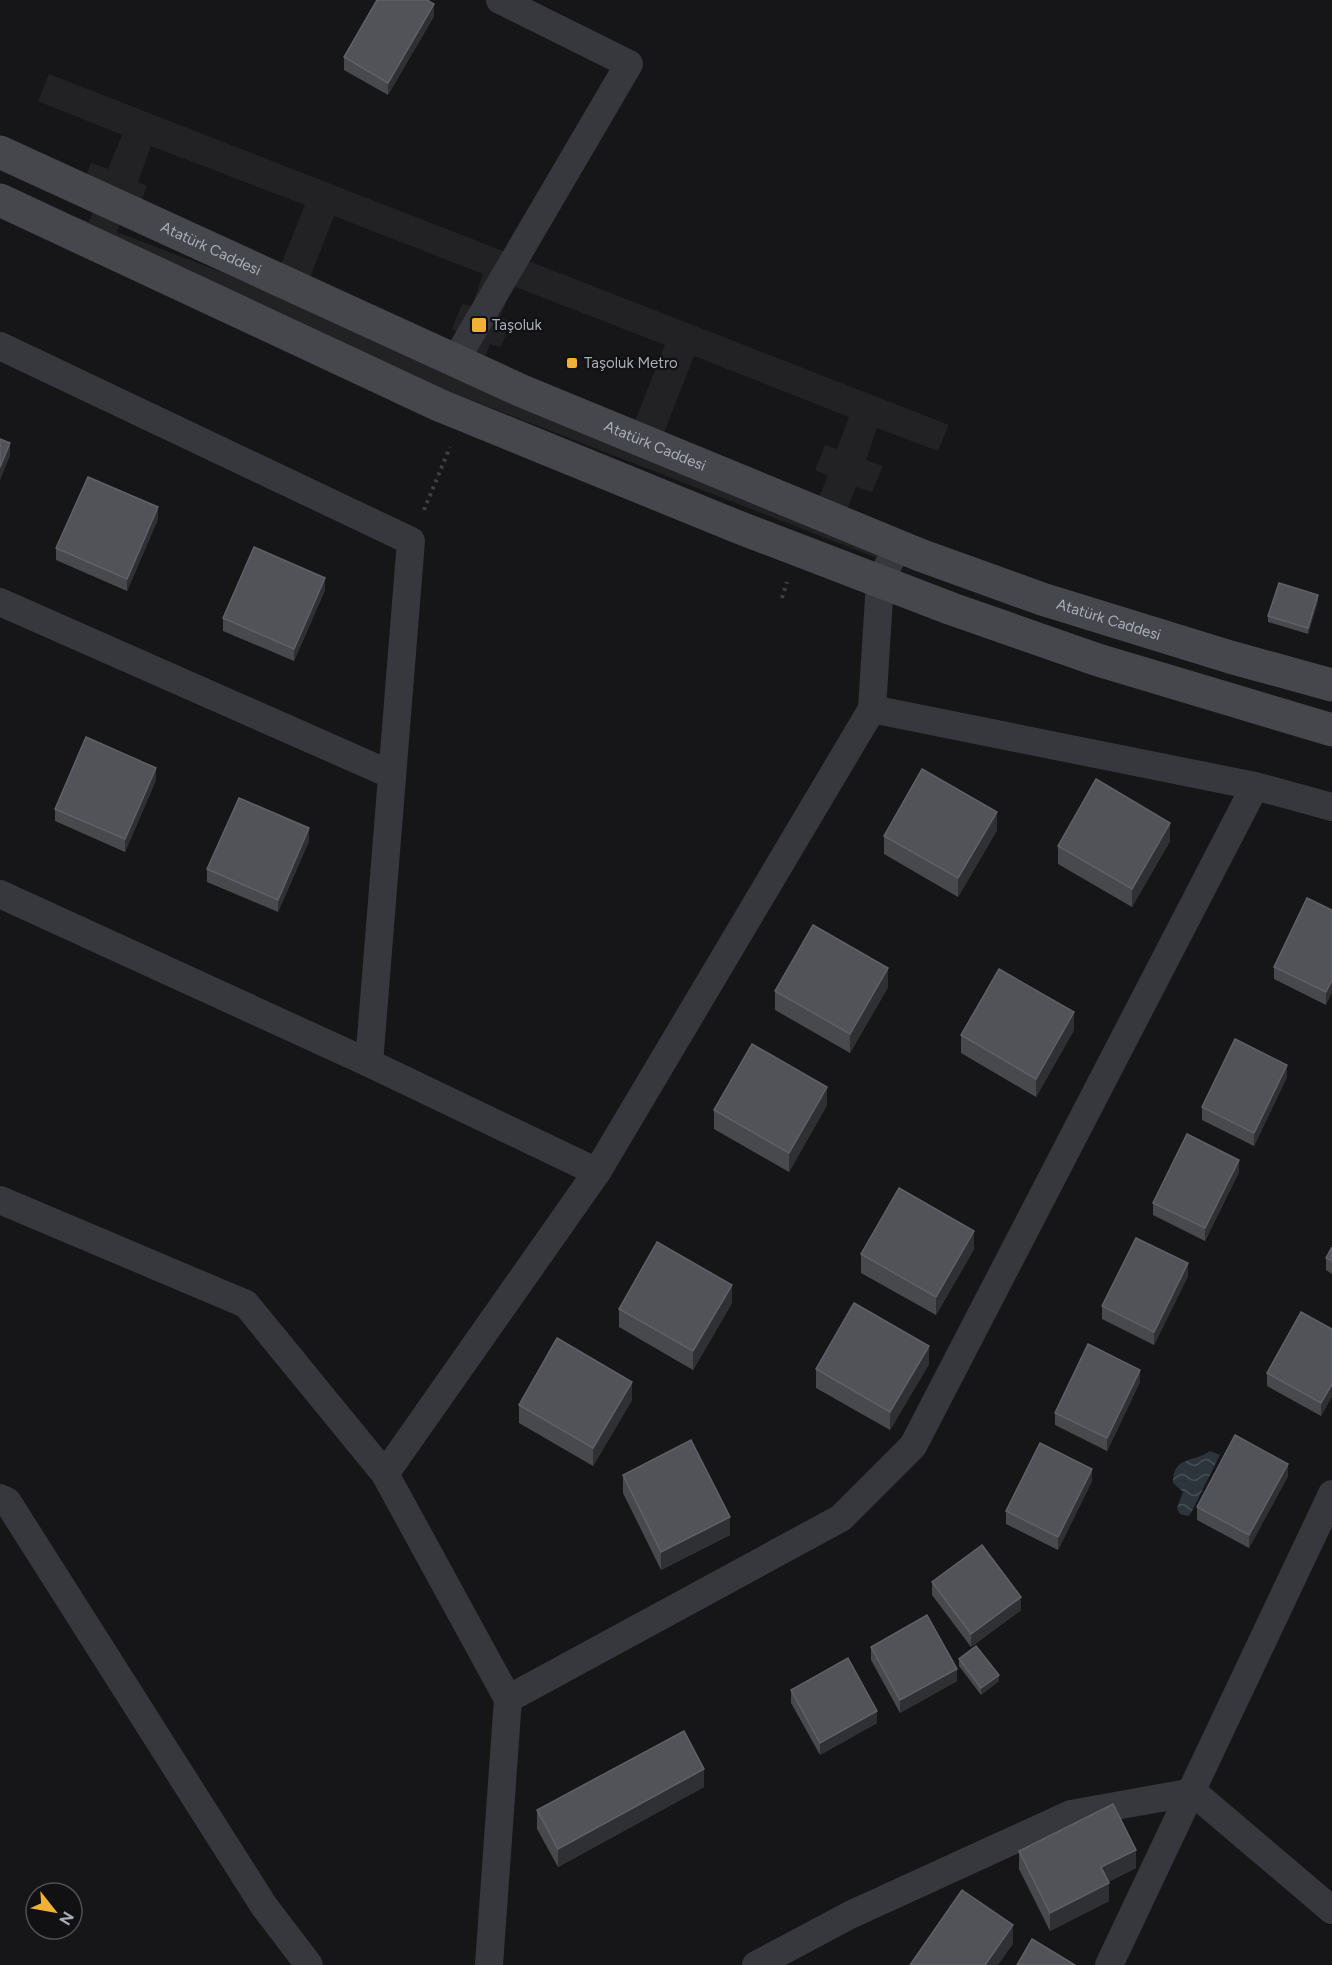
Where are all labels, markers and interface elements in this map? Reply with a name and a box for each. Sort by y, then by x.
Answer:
street label: Atatürk Caddesi [158,218,264,279]
marker: Taşoluk [470,316,488,334]
place label: Taşoluk [492,316,542,334]
place label: Taşoluk Metro [584,354,678,372]
marker: Taşoluk Metro [565,356,579,370]
street label: Atatürk Caddesi [602,417,709,475]
street label: Atatürk Caddesi [1054,595,1163,644]
north arrow [24,1881,84,1941]
text: N [55,1908,78,1929]

